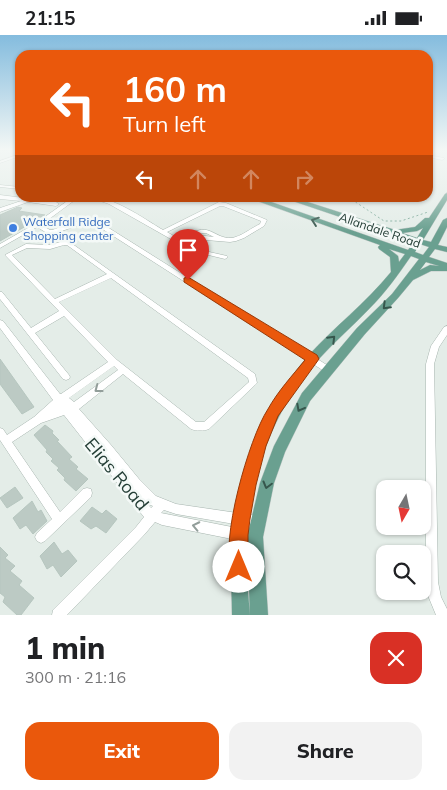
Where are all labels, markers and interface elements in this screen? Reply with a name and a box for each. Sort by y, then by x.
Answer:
text: 21:15 [25,6,75,30]
text: 160 m [123,67,227,111]
icon: left [40,70,105,135]
text: Turn left [123,110,206,138]
icon: left [131,165,159,193]
icon: ahead [184,165,212,193]
icon: ahead [237,165,265,193]
icon: right [290,165,318,193]
street label: Allandale Road [337,209,423,251]
place label: Waterfall Ridge Shopping center [23,214,114,243]
one-way arrow [311,217,320,227]
marker: Waterfall Ridge Shopping center [7,222,19,234]
pin [167,229,209,280]
icon: arrive [174,236,202,264]
one-way arrow [383,300,392,309]
one-way arrow [326,336,335,345]
one-way arrow [94,383,104,392]
one-way arrow [296,403,306,412]
street label: Elias Road [80,433,154,515]
north arrow [376,480,431,535]
map controls [376,480,431,600]
one-way arrow [262,481,272,489]
one-way arrow [192,521,200,532]
position arrow [212,540,264,592]
button: search [376,545,431,600]
text: 1 min [25,629,105,667]
button: close [370,632,422,684]
text: 300 m · 21:16 [25,667,126,687]
button: Exit [25,722,219,780]
button: Share [229,722,422,780]

